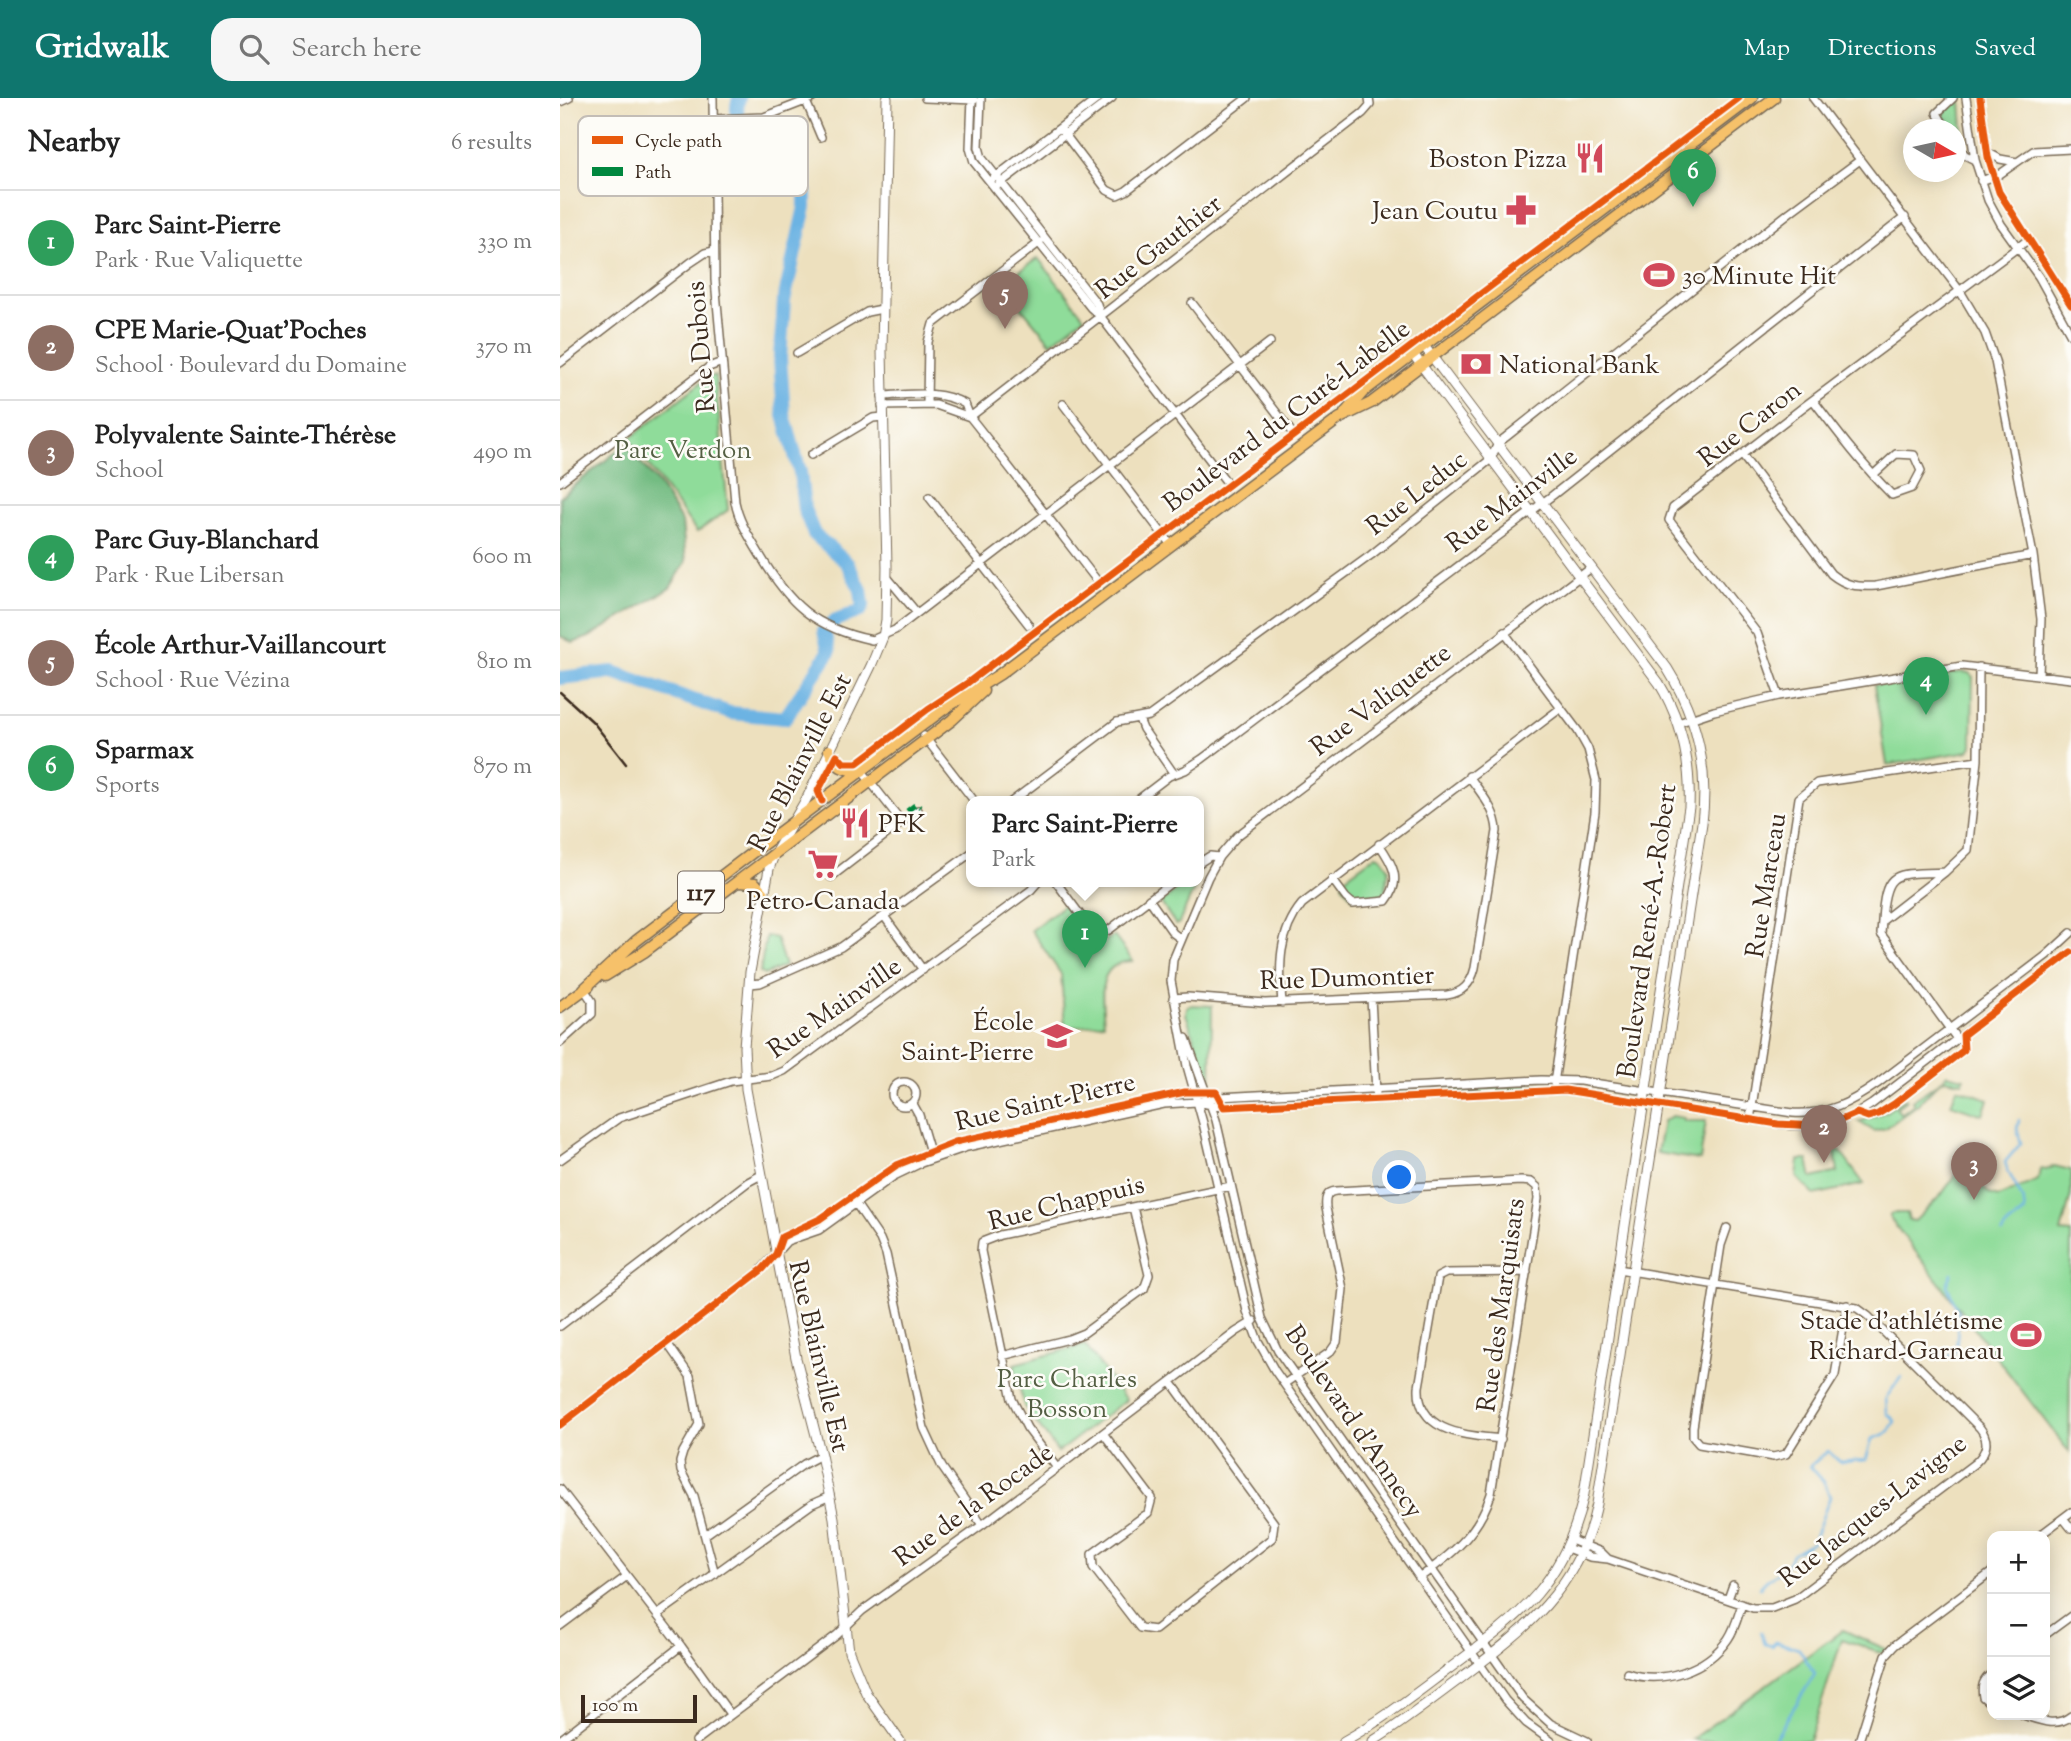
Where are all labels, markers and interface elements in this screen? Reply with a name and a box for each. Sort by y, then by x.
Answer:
search box [211,18,701,81]
text: Gridwalk [35,25,169,73]
icon: search [235,30,273,68]
text: Search here [291,31,422,68]
text: Map [1744,32,1790,66]
text: Directions [1828,32,1936,66]
text: Saved [1974,32,2036,66]
legend [578,116,808,196]
north arrow [1903,119,1966,182]
text: Nearby [28,122,120,165]
text: 6 results [451,127,532,160]
text: Cycle path [635,129,722,156]
restaurant icon: Boston Pizza [1573,141,1607,175]
place label: Boston Pizza [1429,142,1567,179]
pin: 6 [1670,149,1716,207]
text: Path [635,160,672,187]
street label: Rue Gauthier [1088,187,1231,309]
pharmacy icon: Jean Coutu [1504,193,1538,227]
place label: Jean Coutu [1370,194,1498,231]
text: Parc Saint-Pierre [95,208,281,245]
text: 1 [47,226,55,259]
text: 330 m [478,226,532,259]
text: Park · Rue Valiquette [95,245,303,278]
sports icon: 30 Minute Hit [1642,258,1676,292]
place label: 30 Minute Hit [1682,259,1836,296]
pin: 5 [982,271,1028,329]
street label: Rue Dubois [678,279,727,414]
street label: Boulevard du Curé-Labelle [1156,312,1419,522]
text: CPE Marie-Quat'Poches [95,313,366,350]
text: 2 [46,331,56,364]
text: 370 m [476,331,532,364]
bank icon: National Bank [1459,347,1493,381]
place label: National Bank [1499,348,1660,385]
text: School · Boulevard du Domaine [95,350,407,383]
street label: Rue Caron [1691,373,1810,477]
text: Polyvalente Sainte-Thérèse [95,418,396,455]
park label: Parc Verdon [614,433,752,470]
text: 3 [46,436,56,469]
text: 490 m [473,436,532,469]
street label: Rue Mainville [1439,439,1586,563]
street label: Rue Leduc [1359,442,1476,545]
text: School [95,455,164,488]
text: Parc Guy-Blanchard [95,523,319,560]
text: 4 [45,541,57,574]
text: 600 m [472,541,532,574]
text: Park · Rue Libersan [95,560,285,593]
text: École Arthur-Vaillancourt [95,628,386,665]
street label: Rue Valiquette [1303,636,1460,766]
text: 5 [47,646,55,679]
text: 810 m [477,646,532,679]
pin: 4 [1903,657,1949,715]
text: School · Rue Vézina [95,665,290,698]
street label: Rue Blainville Est [740,667,862,859]
text: Sparmax [95,733,194,770]
text: 6 [45,751,57,784]
text: 870 m [473,751,532,784]
text: Sports [95,770,160,803]
street label: Boulevard René-A.-Robert [1609,782,1687,1081]
popup [966,796,1204,887]
restaurant icon: PFK [838,806,872,840]
place label: PFK [878,807,926,844]
text: Parc Saint-Pierre [992,807,1178,844]
street label: Rue Marceau [1738,810,1797,961]
text: Park [992,844,1036,877]
supermarket icon: Petro-Canada [806,847,840,881]
road number: 117 [678,872,724,912]
place label: Petro-Canada [746,884,900,921]
pin: 1 [1062,910,1108,968]
street label: Rue Mainville [761,949,910,1069]
street label: Rue Dumontier [1259,958,1435,1001]
place label: École Saint-Pierre [901,1005,1034,1072]
school or university icon: École Saint-Pierre [1040,1019,1074,1053]
street label: Rue Saint-Pierre [952,1065,1139,1142]
pin: 2 [1801,1105,1847,1163]
pin: 3 [1951,1142,1997,1200]
your location [1382,1160,1416,1194]
street label: Rue Chappuis [985,1167,1149,1242]
street label: Rue des Marquisats [1469,1196,1536,1415]
street label: Rue Blainville Est [778,1257,858,1456]
place label: Stade d'athlétisme Richard-Garneau [1800,1304,2003,1371]
sports icon: Stade d'athlétisme Richard-Garneau [2009,1318,2043,1352]
street label: Boulevard d'Annecy [1275,1319,1431,1526]
park label: Parc Charles Bosson [997,1362,1137,1429]
street label: Rue Jacques-Lavigne [1772,1427,1976,1597]
street label: Rue de la Rocade [887,1435,1062,1577]
map controls [1987,1531,2050,1720]
button: + [1987,1531,2050,1594]
button: − [1987,1594,2050,1657]
button: layers [1987,1657,2050,1720]
scale bar [581,1692,696,1724]
text: 100 m [592,1693,638,1720]

